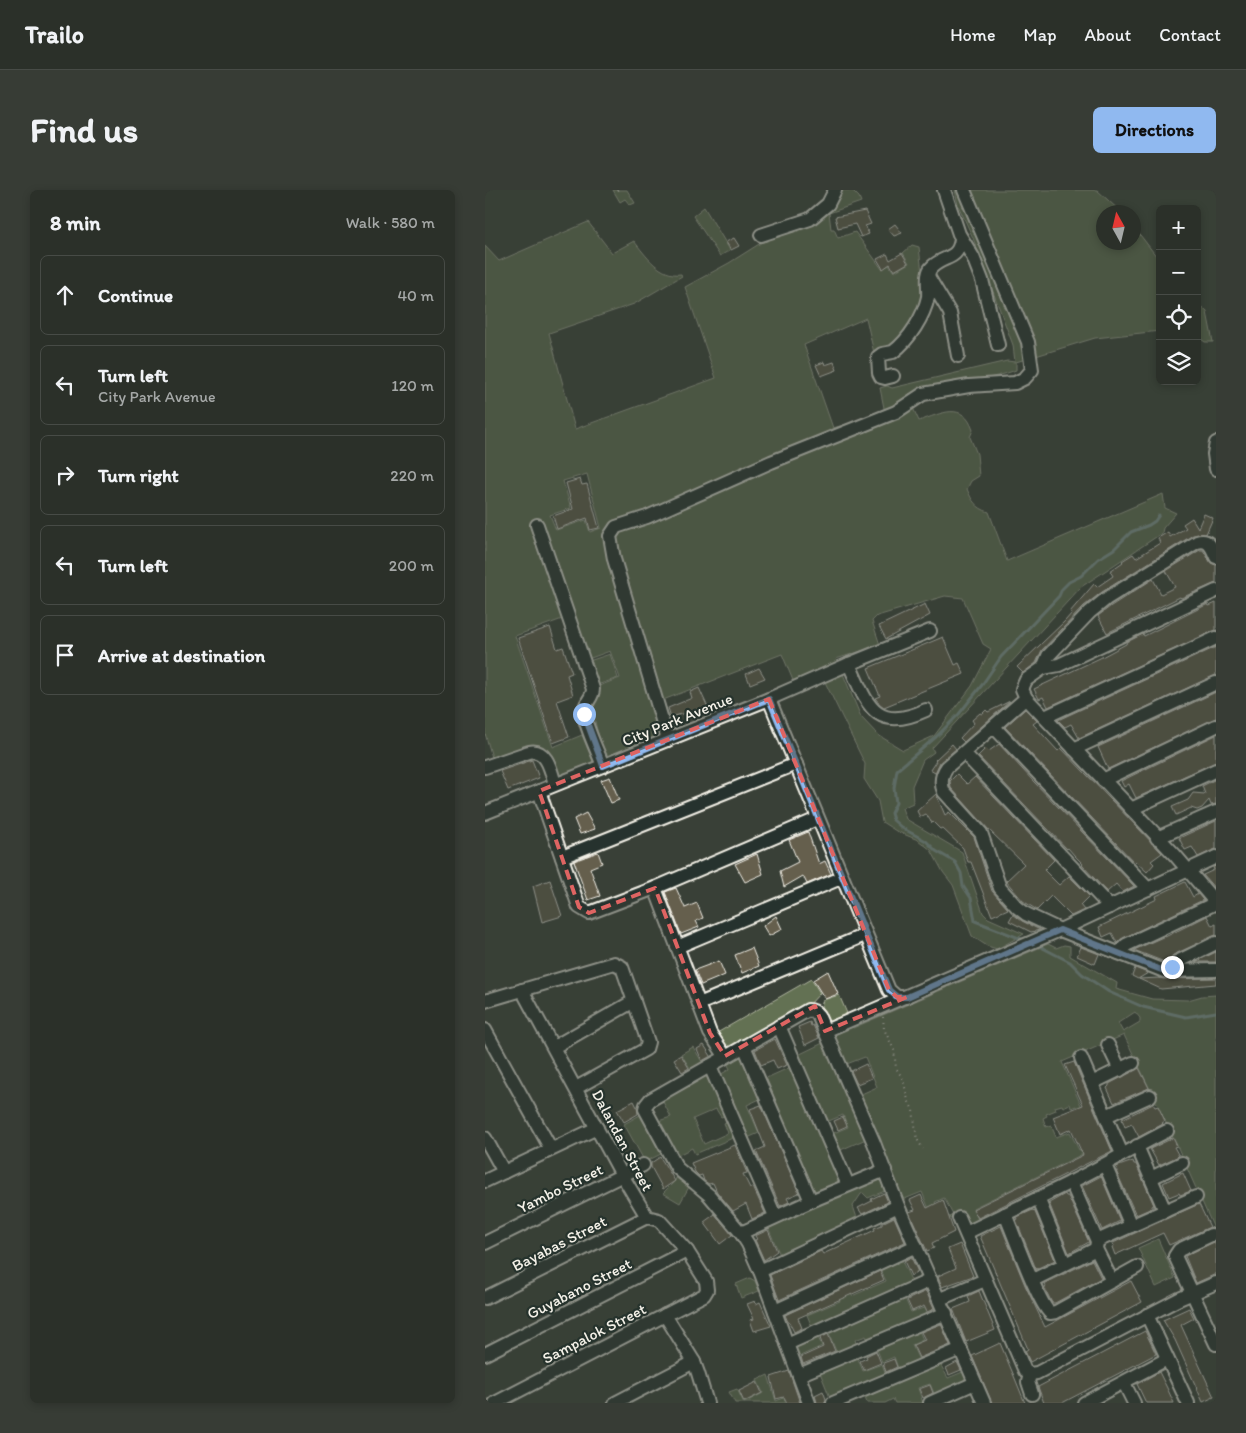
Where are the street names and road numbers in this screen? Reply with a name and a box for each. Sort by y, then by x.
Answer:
street label: City Park Avenue [619,689,735,750]
street label: Dalandan Street [588,1086,657,1194]
street label: Yambo Street [514,1160,606,1217]
street label: Bayabas Street [509,1211,610,1275]
street label: Guyabano Street [524,1254,635,1323]
street label: Sampalok Street [539,1299,649,1368]

